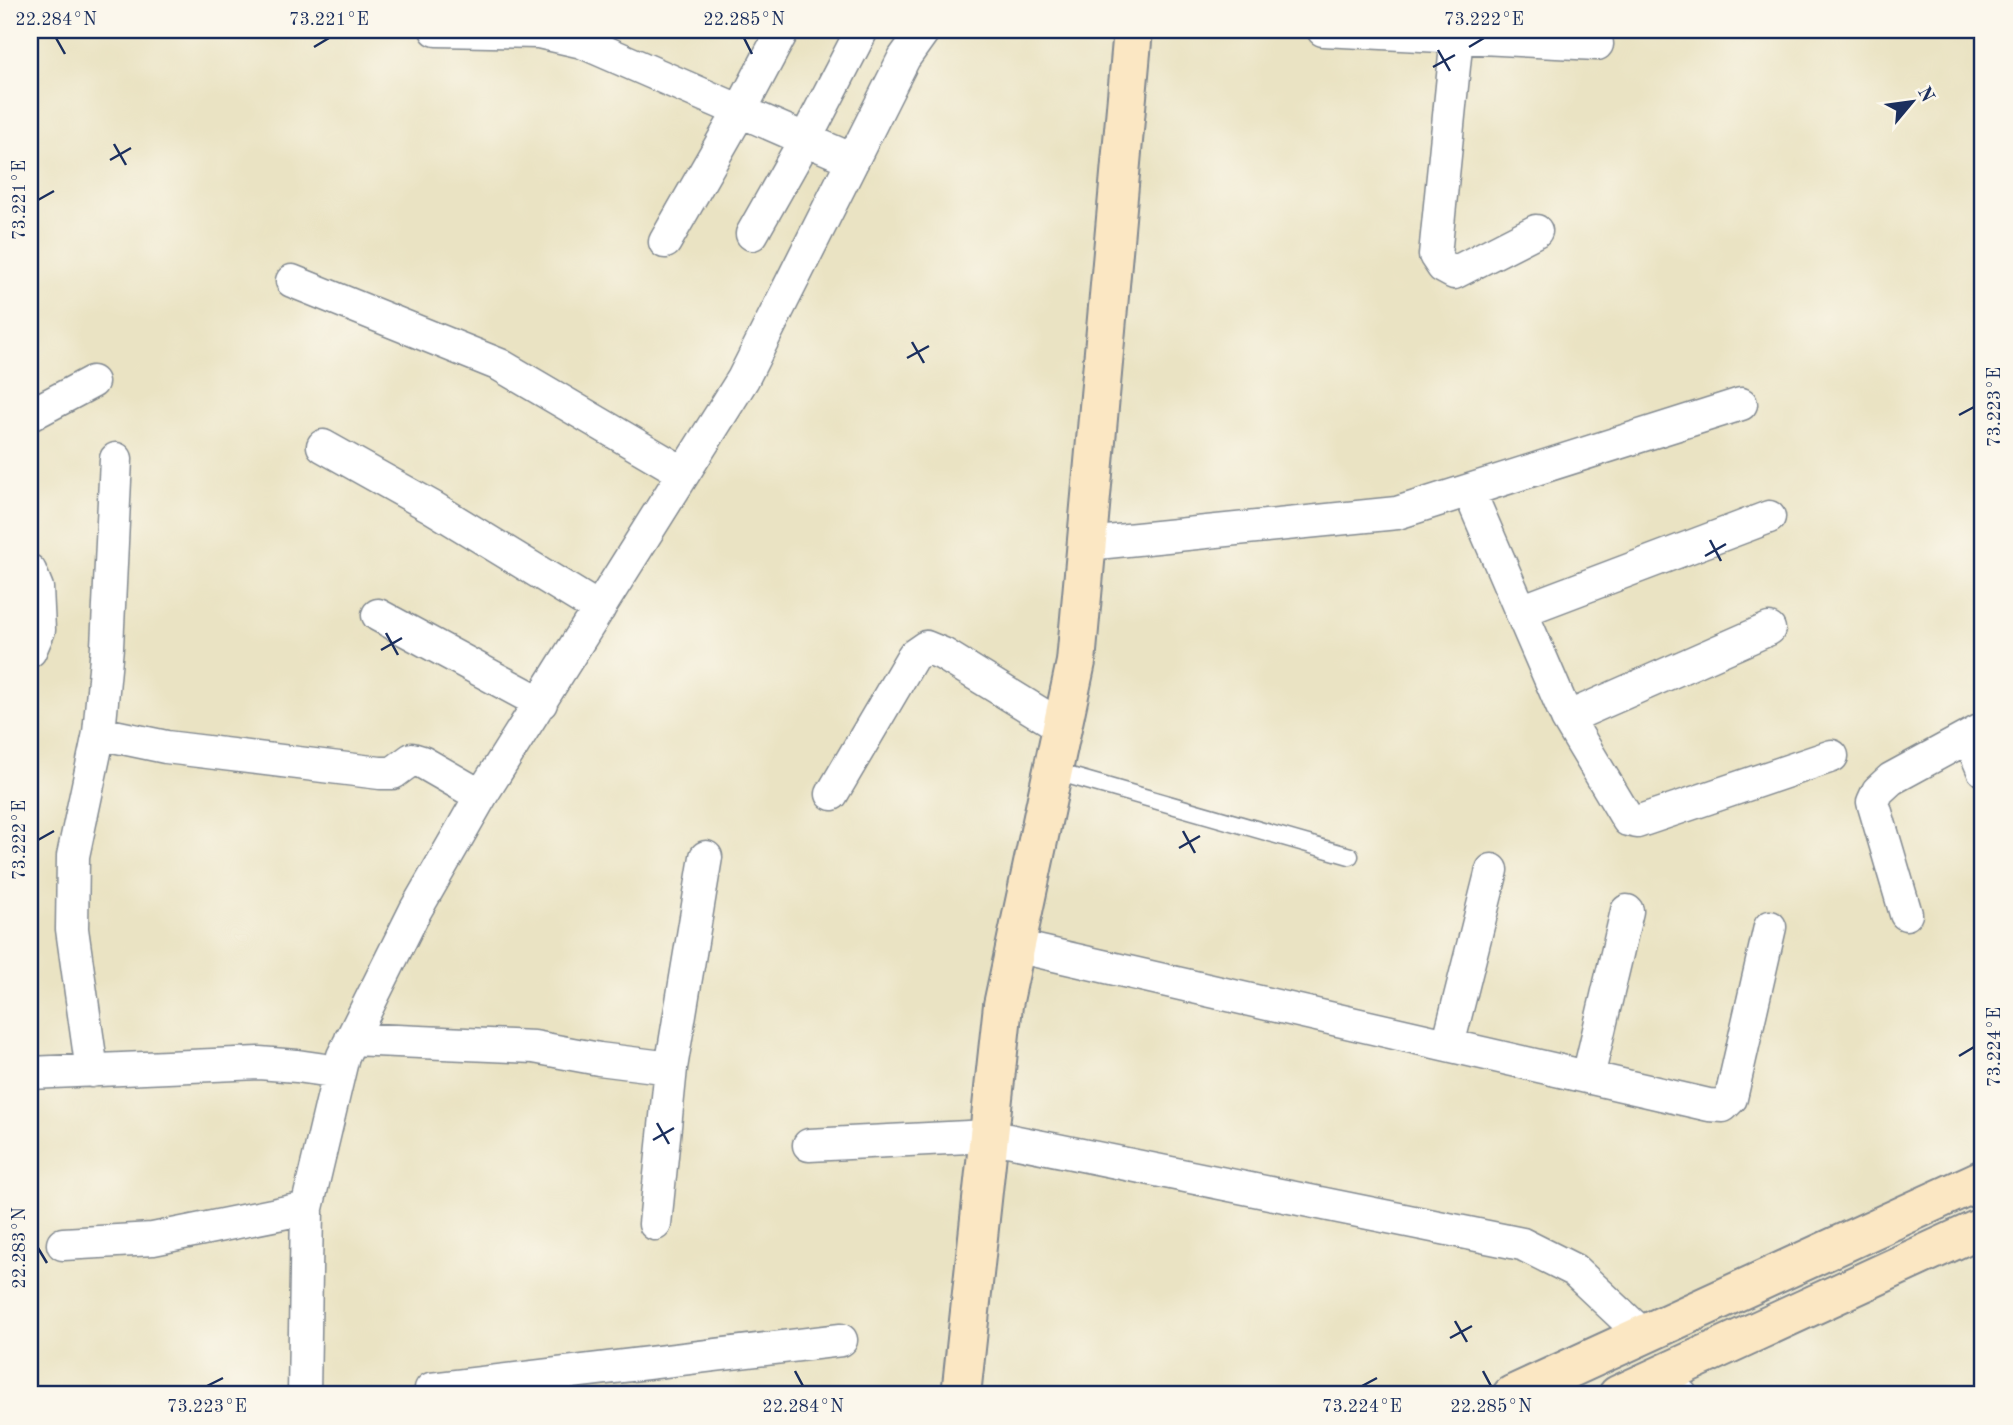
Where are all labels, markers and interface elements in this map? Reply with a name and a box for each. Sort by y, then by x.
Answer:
text: 22.284°N [15,11,97,29]
text: 73.221°E [289,11,369,29]
text: 22.285°N [703,11,785,29]
text: 73.222°E [1444,11,1524,29]
north arrow [1876,66,1946,136]
text: N [1913,84,1937,106]
text: 73.221°E [11,160,29,240]
text: 73.223°E [1986,367,2004,447]
text: 73.222°E [11,800,29,880]
text: 73.224°E [1986,1007,2004,1087]
text: 22.283°N [11,1207,29,1289]
text: 73.223°E [167,1398,247,1416]
text: 22.284°N [762,1398,844,1416]
text: 73.224°E [1322,1398,1402,1416]
text: 22.285°N [1450,1398,1532,1416]

